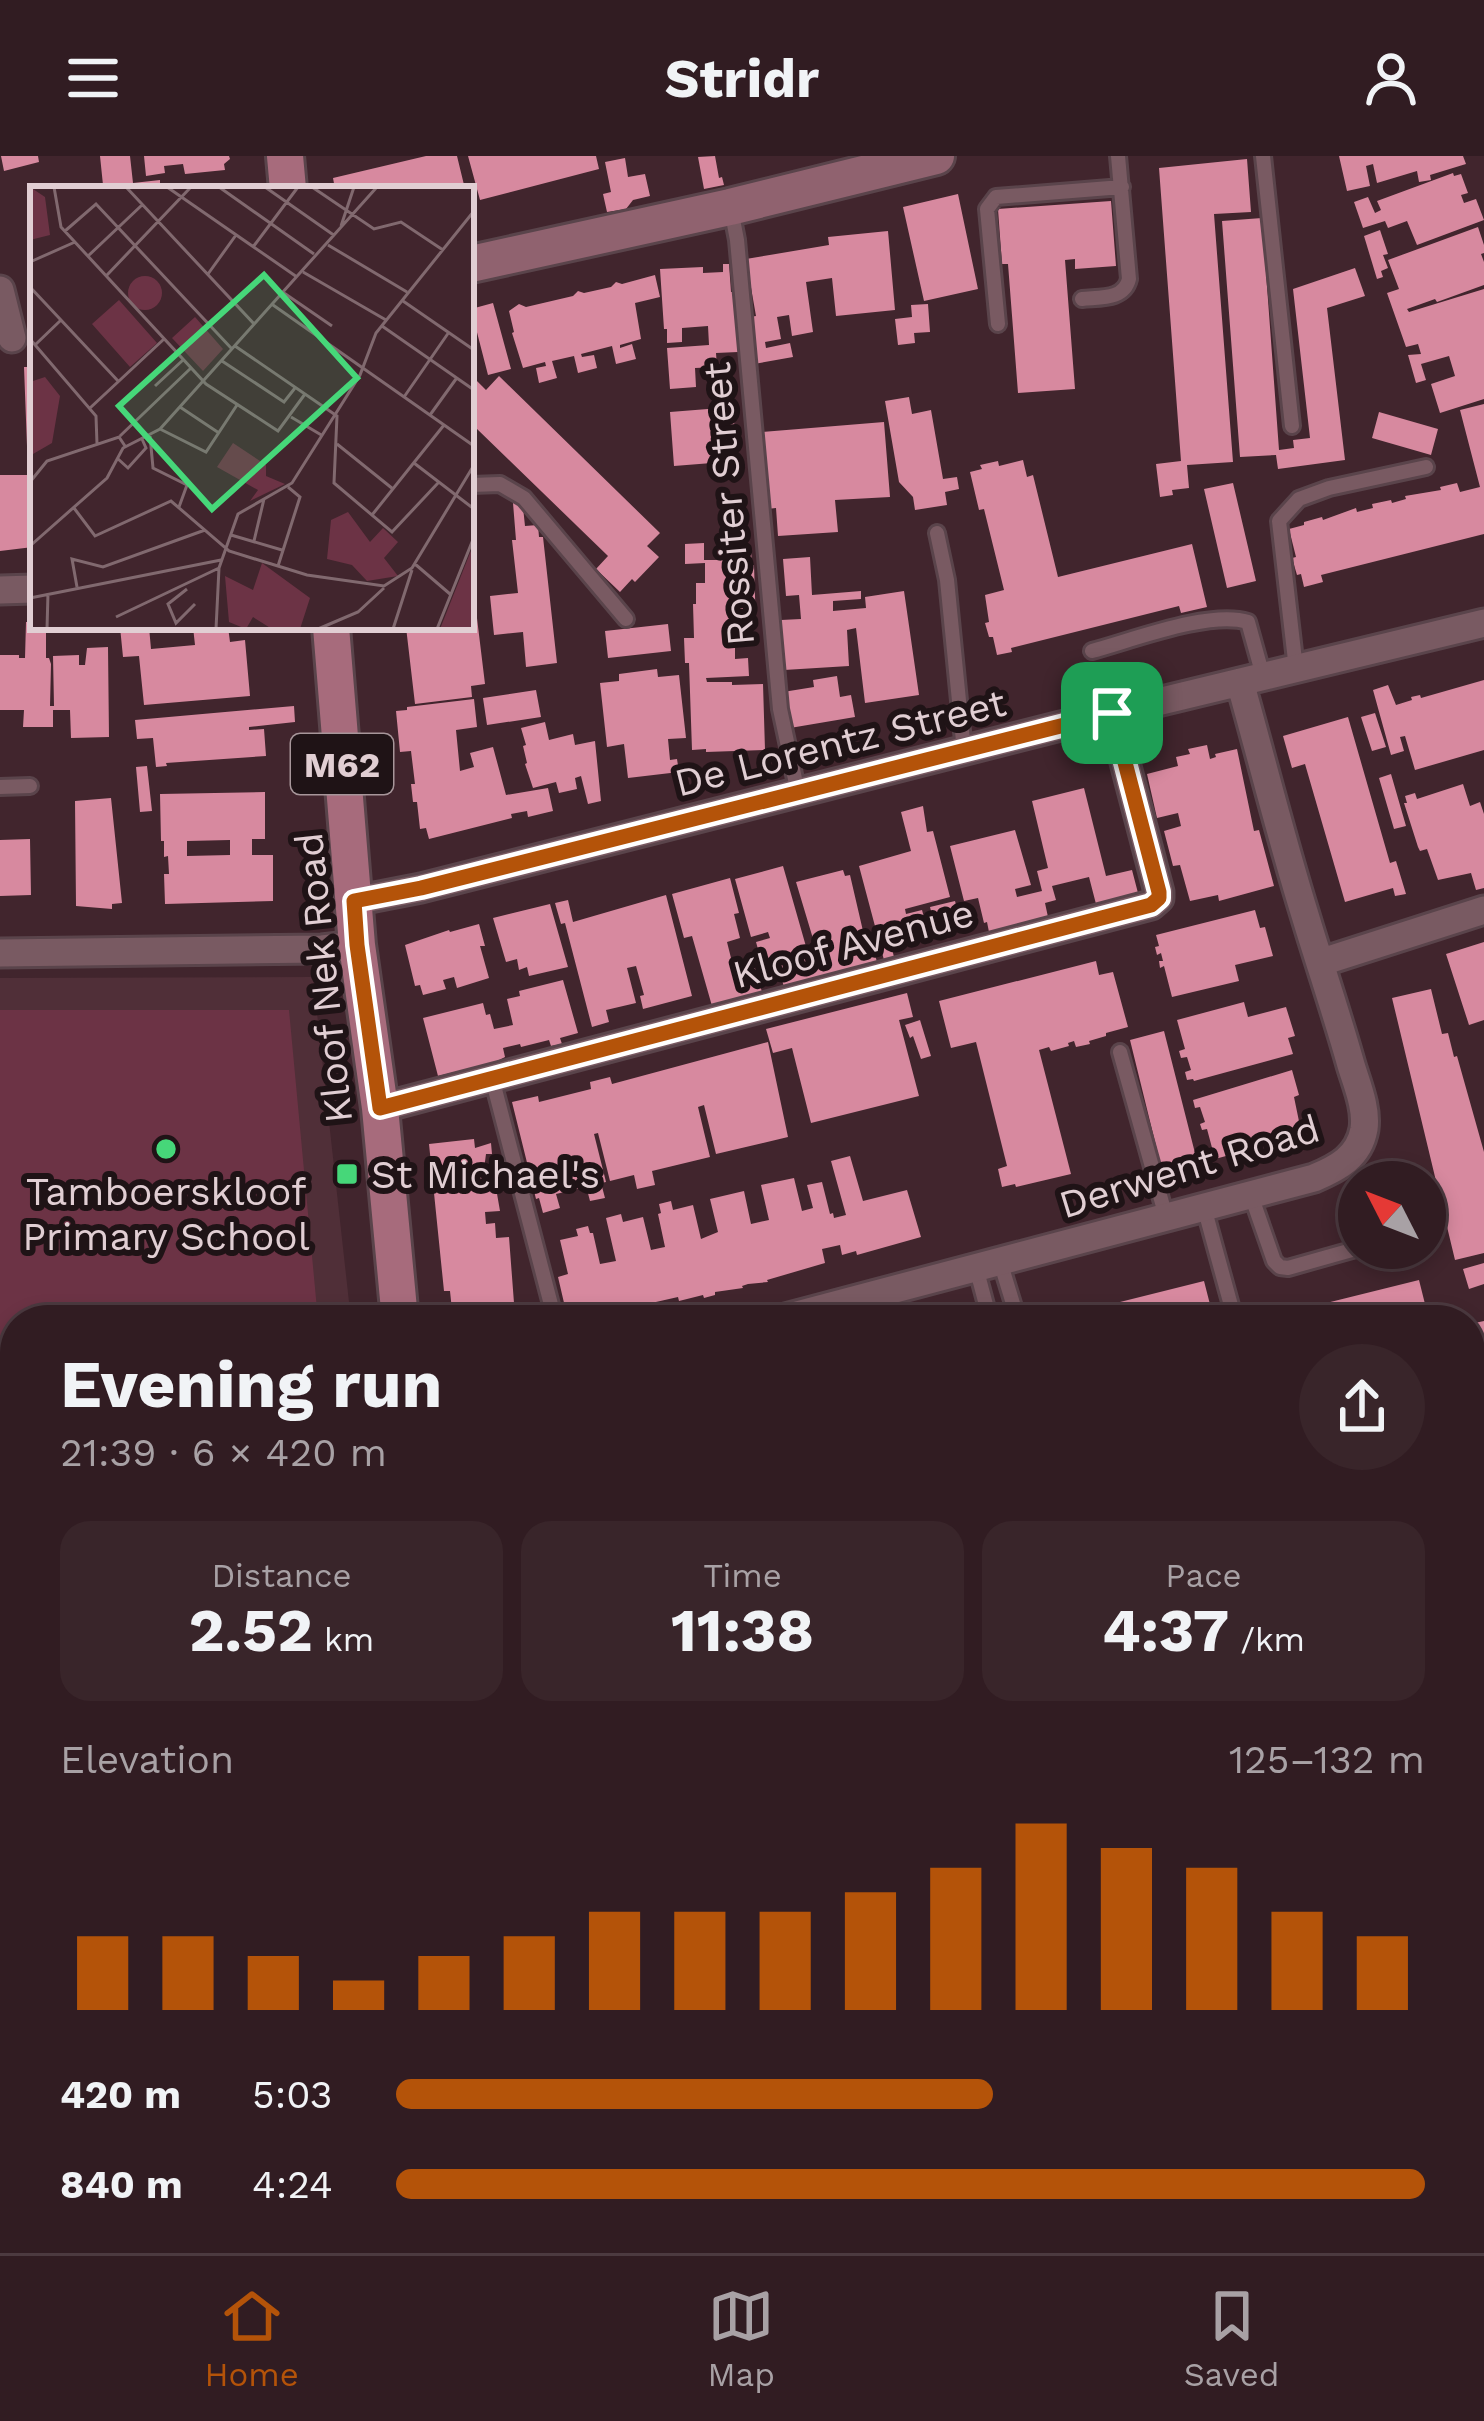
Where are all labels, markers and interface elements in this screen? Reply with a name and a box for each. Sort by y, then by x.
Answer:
icon: menu [60,45,126,111]
icon: person [1358,45,1424,111]
text: Stridr [665,47,819,110]
inset map [30,186,474,630]
street label: Rossiter Street [694,360,763,648]
pin [1061,662,1163,764]
street label: De Lorentz Street [670,680,1010,805]
icon: arrive [1079,680,1145,746]
road number: M62 [291,734,393,794]
street label: Kloof Nek Road [286,831,361,1125]
street label: Kloof Avenue [728,890,978,997]
street label: Derwent Road [1054,1106,1325,1227]
marker: Tamboerskloof Primary School [153,1136,179,1162]
place label: St Michael's [371,1152,600,1197]
marker: St Michael's [334,1161,360,1187]
north arrow [1338,1161,1446,1269]
map controls [1338,1161,1446,1269]
place label: Tamboerskloof Primary School [22,1169,310,1259]
button: share [1299,1344,1425,1470]
text: Evening run [60,1346,442,1423]
text: 21:39 · 6 × 420 m [60,1430,387,1475]
text: Distance [211,1556,352,1595]
text: Time [703,1556,782,1595]
text: Pace [1165,1556,1242,1595]
text: 2.52 [189,1595,313,1666]
text: 11:38 [671,1595,814,1666]
text: 4:37 [1102,1595,1229,1666]
text: km [313,1620,374,1659]
text: /km [1229,1620,1305,1659]
text: Elevation [60,1737,234,1782]
text: 125–132 m [1229,1737,1425,1782]
text: 420 m [60,2072,181,2117]
text: 5:03 [252,2072,332,2117]
text: 840 m [60,2162,183,2207]
text: 4:24 [252,2162,333,2207]
tab: Home [204,2283,299,2394]
tab: Map [708,2283,775,2394]
tab: Saved [1184,2283,1280,2394]

